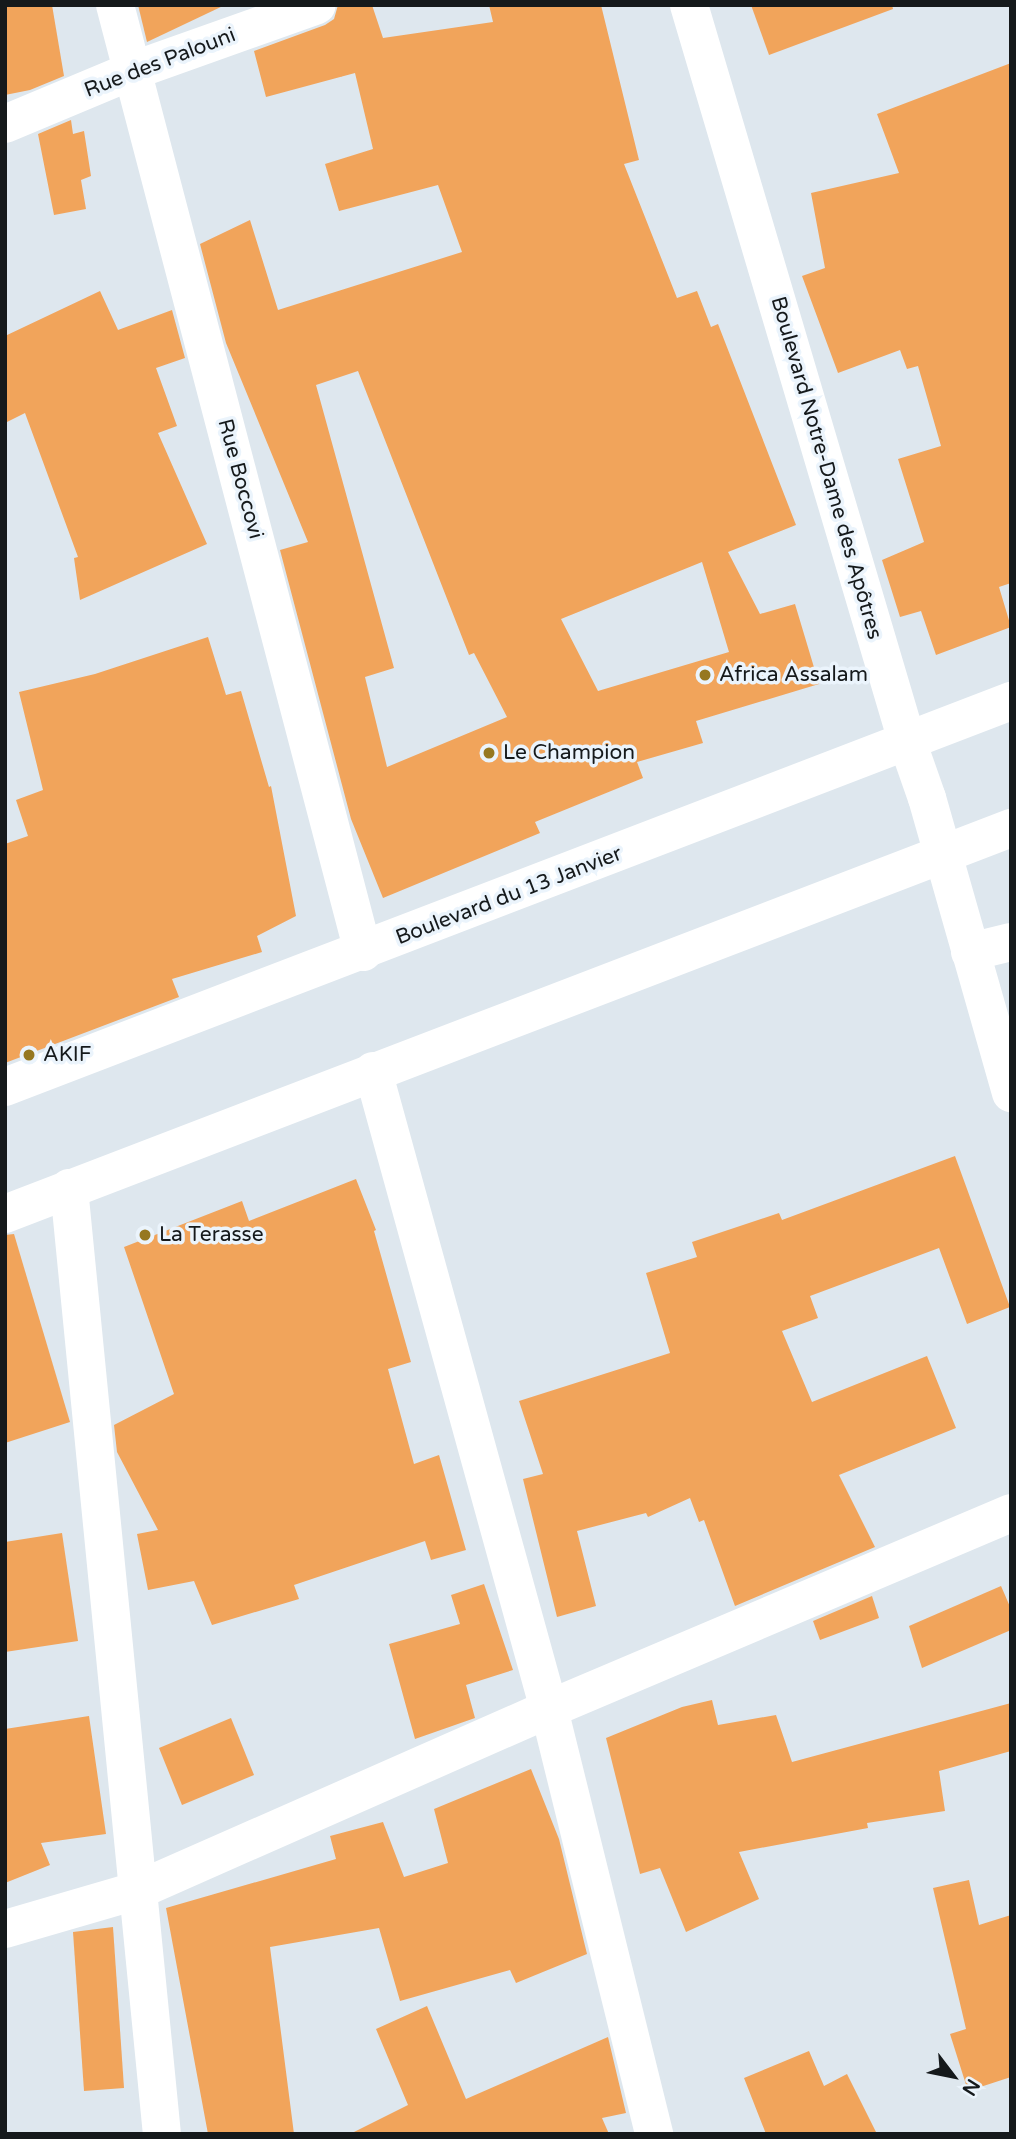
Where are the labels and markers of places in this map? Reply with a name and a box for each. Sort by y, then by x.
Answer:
place label: Africa Assalam [719,662,868,688]
marker: Africa Assalam [697,667,713,683]
place label: Le Champion [503,740,635,766]
marker: Le Champion [481,745,497,761]
place label: AKIF [43,1042,91,1068]
marker: AKIF [21,1047,37,1063]
place label: La Terasse [159,1222,264,1248]
marker: La Terasse [137,1227,153,1243]

